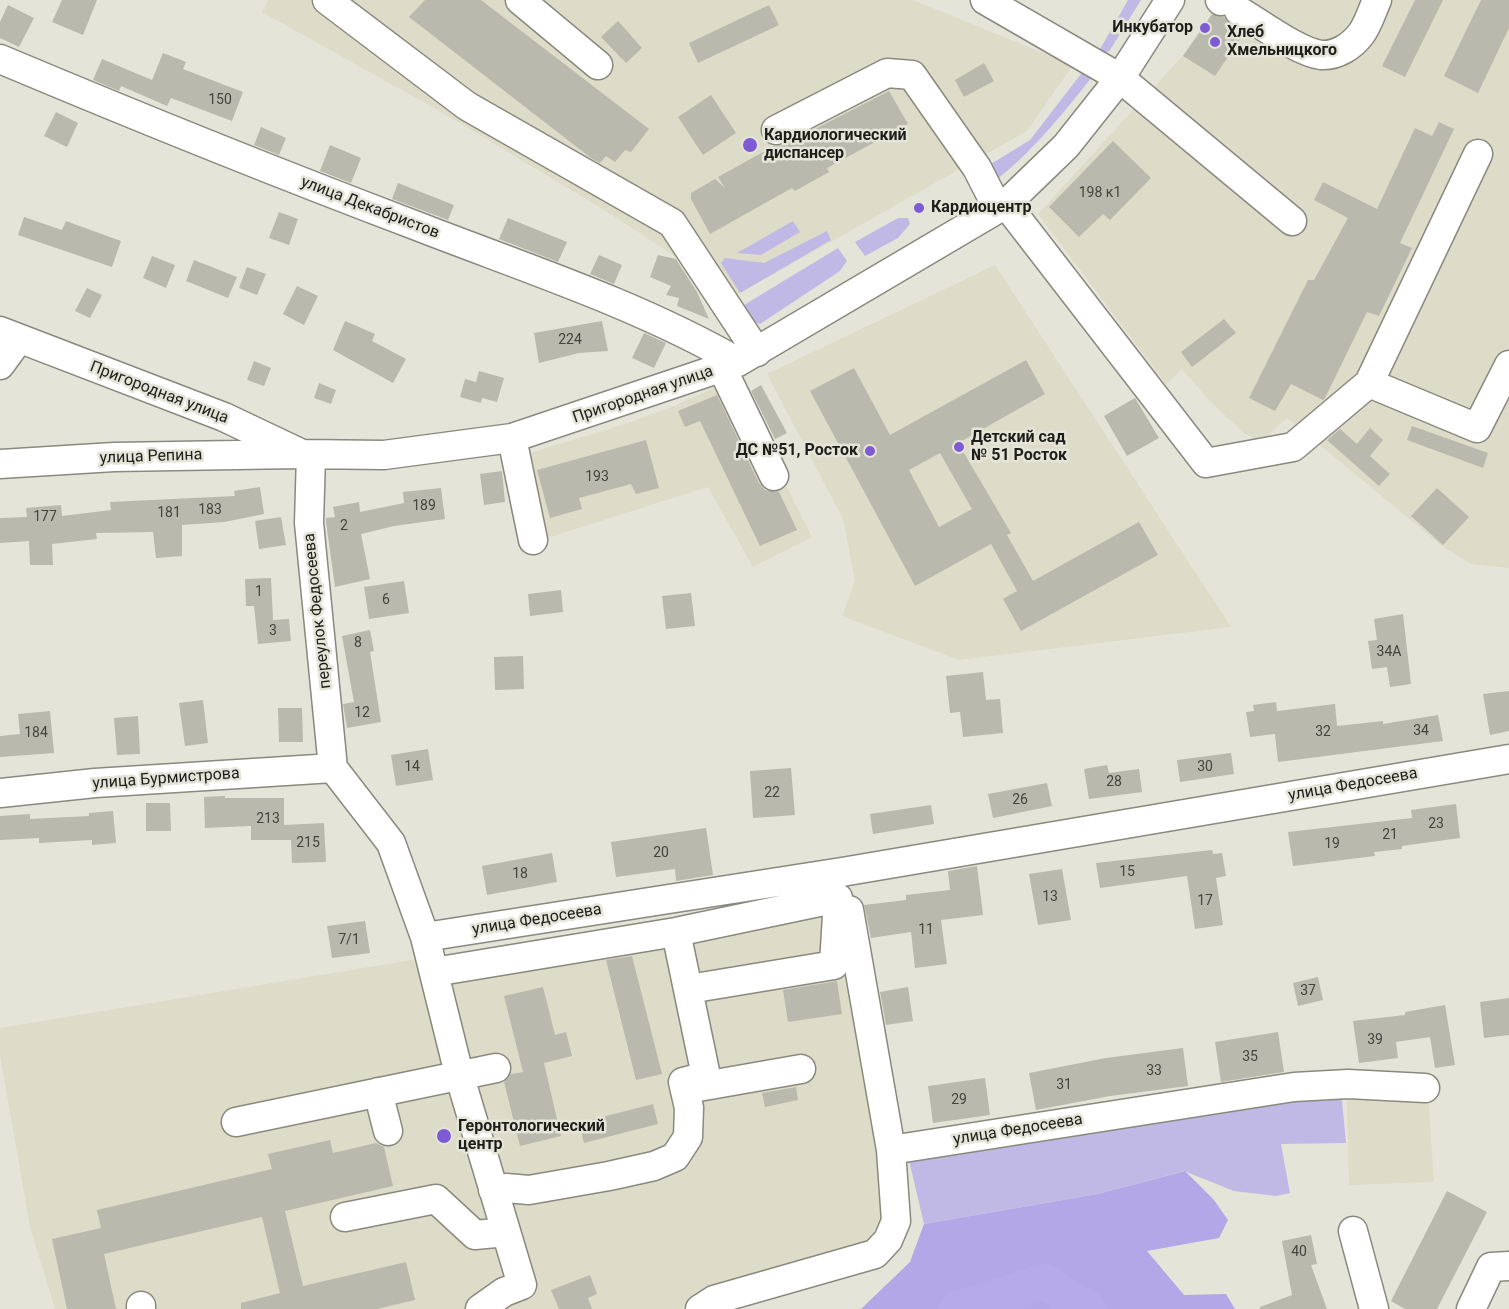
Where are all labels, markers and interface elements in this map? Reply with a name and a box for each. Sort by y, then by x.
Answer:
place label: Инкубатор [1112,18,1193,38]
marker: Инкубатор [1198,21,1212,35]
place label: Хлеб Хмельницкого [1227,23,1337,61]
marker: Хлеб Хмельницкого [1208,35,1222,49]
house number: 150 [208,92,232,108]
place label: Кардиологический диспансер [764,126,907,164]
marker: Кардиологический диспансер [741,136,759,154]
street label: улица Декабристов [298,173,442,243]
house number: 198 к1 [1079,185,1121,201]
place label: Кардиоцентр [931,198,1031,218]
marker: Кардиоцентр [912,201,926,215]
house number: 224 [558,332,582,348]
street label: Пригородная улица [87,358,231,428]
street label: Пригородная улица [570,362,716,428]
place label: Детский сад № 51 Росток [971,428,1067,466]
marker: Детский сад № 51 Росток [952,440,966,454]
place label: ДС №51, Росток [736,441,858,461]
marker: ДС №51, Росток [863,444,877,458]
street label: улица Репина [99,446,203,468]
house number: 193 [585,469,609,485]
house number: 189 [412,498,436,514]
house number: 183 [198,502,222,518]
house number: 181 [157,505,181,521]
house number: 177 [33,509,57,525]
house number: 2 [340,518,348,534]
street label: переулок Федосеева [300,532,336,690]
house number: 1 [255,584,263,600]
house number: 6 [382,592,390,608]
house number: 3 [269,623,277,639]
house number: 8 [354,635,362,651]
house number: 34А [1377,644,1401,660]
house number: 12 [354,705,370,721]
house number: 34 [1413,723,1429,739]
house number: 32 [1315,724,1331,740]
house number: 184 [24,725,48,741]
house number: 14 [404,759,420,775]
house number: 30 [1197,759,1213,775]
street label: улица Бурмистрова [92,764,240,794]
street label: улица Федосеева [1287,764,1419,806]
house number: 28 [1106,774,1122,790]
house number: 22 [764,785,780,801]
house number: 26 [1012,792,1028,808]
house number: 213 [256,811,280,827]
house number: 23 [1428,816,1444,832]
house number: 21 [1382,827,1398,843]
house number: 215 [296,835,320,851]
house number: 19 [1324,836,1340,852]
house number: 20 [653,845,669,861]
house number: 15 [1119,864,1135,880]
house number: 18 [512,866,528,882]
house number: 13 [1042,889,1058,905]
house number: 17 [1197,893,1213,909]
street label: улица Федосеева [471,900,603,940]
house number: 11 [918,922,934,938]
house number: 7/1 [338,932,360,948]
house number: 37 [1300,983,1316,999]
house number: 39 [1367,1032,1383,1048]
house number: 35 [1242,1049,1258,1065]
house number: 33 [1146,1063,1162,1079]
house number: 31 [1056,1077,1072,1093]
house number: 29 [951,1092,967,1108]
street label: улица Федосеева [952,1110,1084,1150]
place label: Геронтологический центр [458,1117,605,1155]
marker: Геронтологический центр [435,1127,453,1145]
house number: 40 [1291,1244,1307,1260]

